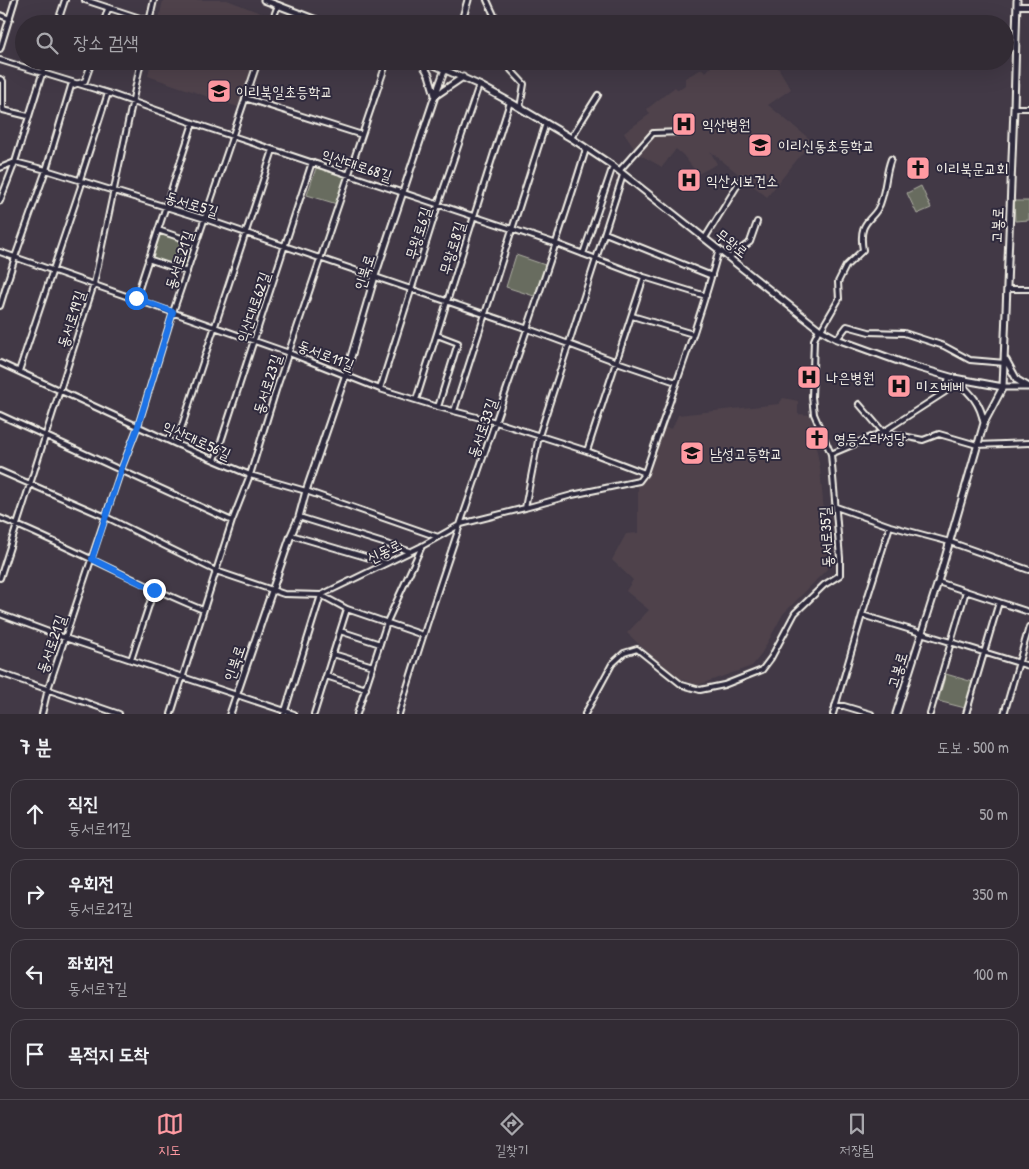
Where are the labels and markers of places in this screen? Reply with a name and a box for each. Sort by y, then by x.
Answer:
school or university icon: 이리북일초등학교 [206,78,232,104]
place label: 이리북일초등학교 [236,81,333,102]
hospital icon: 익산병원 [671,111,697,137]
place label: 익산병원 [702,114,750,135]
school or university icon: 이리신동초등학교 [747,132,773,158]
place label: 이리신동초등학교 [778,135,875,156]
church icon: 이리북문교회 [905,155,931,181]
place label: 이리북문교회 [936,158,1008,179]
hospital icon: 익산시보건소 [676,167,702,193]
place label: 익산시보건소 [706,170,778,191]
hospital icon: 나은병원 [796,364,822,390]
place label: 나은병원 [826,367,874,388]
hospital icon: 미즈베베 [886,373,912,399]
place label: 미즈베베 [916,376,964,397]
church icon: 영등소라성당 [804,425,830,451]
place label: 영등소라성당 [834,428,906,449]
school or university icon: 남성고등학교 [679,440,705,466]
place label: 남성고등학교 [710,443,782,464]

